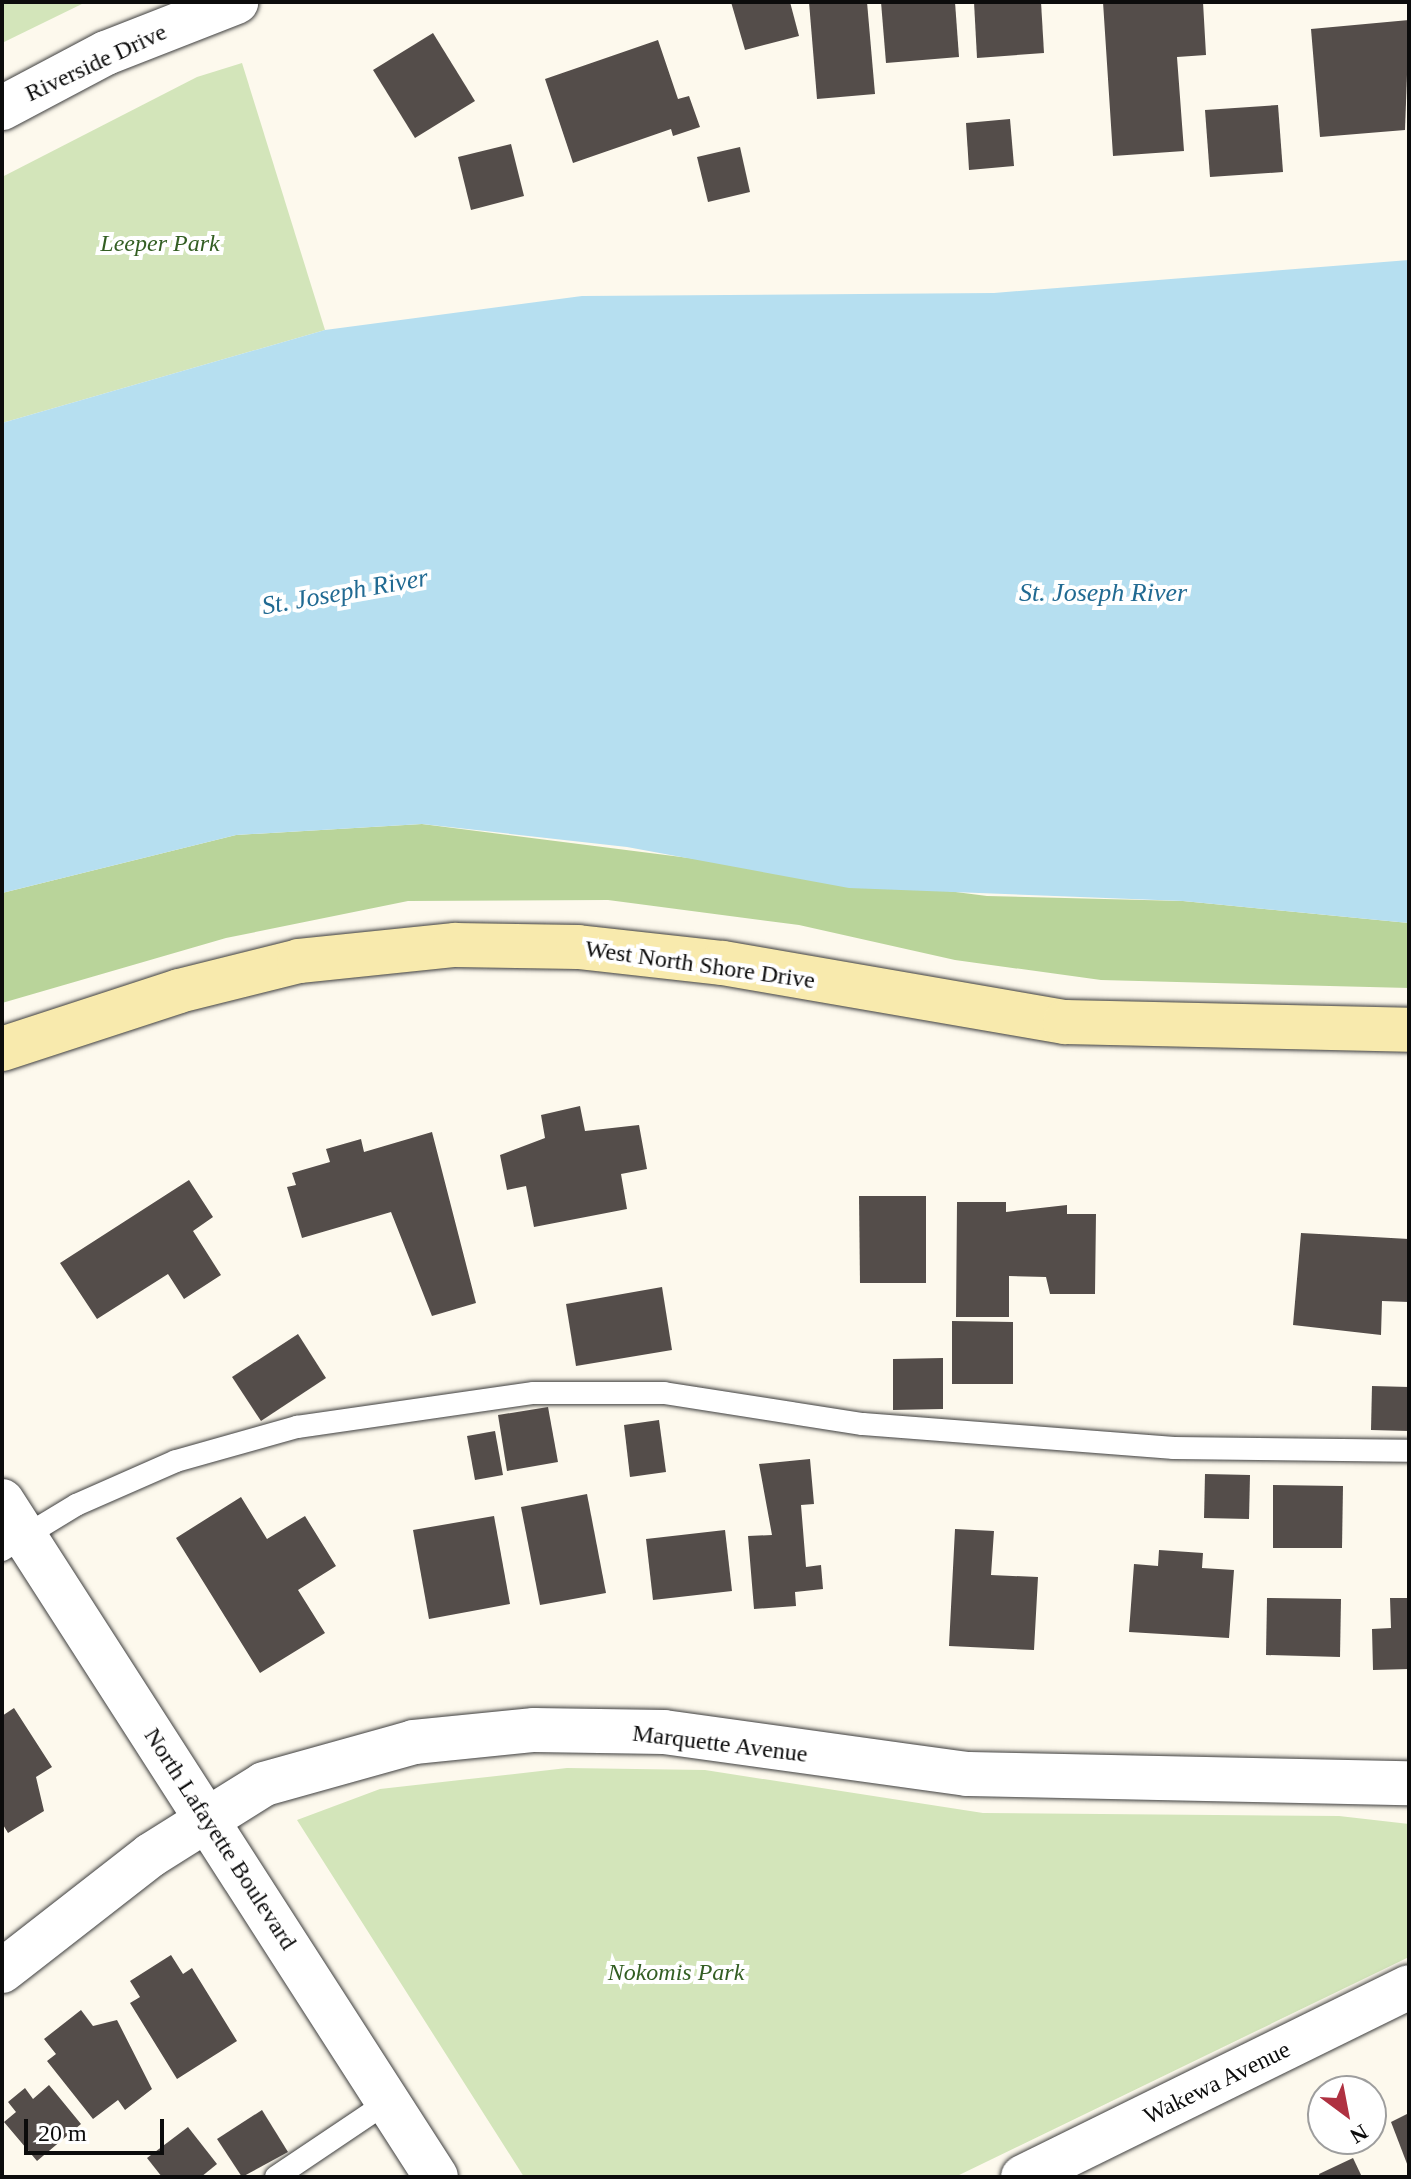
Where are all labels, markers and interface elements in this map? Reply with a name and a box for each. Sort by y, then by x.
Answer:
street label: Riverside Drive [21,18,171,108]
park label: Leeper Park [100,230,220,258]
water label: St. Joseph River [259,562,431,622]
water label: St. Joseph River [1019,577,1187,609]
street label: West North Shore Drive [583,935,817,995]
street label: Marquette Avenue [630,1719,810,1769]
street label: North Lafayette Boulevard [138,1723,302,1955]
park label: Nokomis Park [608,1959,744,1987]
street label: Wakewa Avenue [1138,2035,1296,2131]
north arrow [1307,2075,1387,2155]
scale bar [28,2103,168,2153]
text: N [1346,2119,1372,2149]
text: 20 m [38,2120,87,2146]

